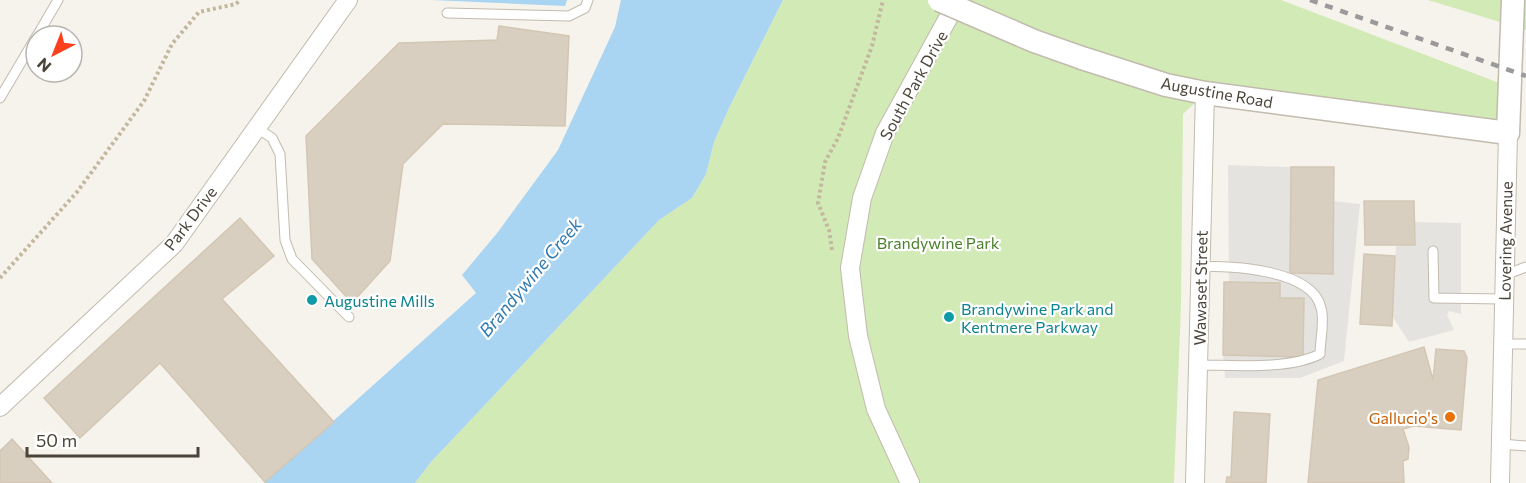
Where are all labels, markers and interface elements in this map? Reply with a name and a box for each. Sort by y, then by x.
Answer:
north arrow [24,24,84,84]
street label: South Park Drive [875,27,951,143]
text: N [33,54,54,77]
street label: Augustine Road [1160,73,1274,111]
street label: Lovering Avenue [1494,181,1516,301]
street label: Park Drive [160,182,220,254]
water label: Brandywine Creek [474,212,587,341]
street label: Wawaset Street [1189,230,1211,346]
park label: Brandywine Park [877,233,1000,252]
place label: Augustine Mills [324,291,435,310]
marker: Augustine Mills [305,293,319,307]
place label: Brandywine Park and Kentmere Parkway [961,299,1114,336]
marker: Brandywine Park and Kentmere Parkway [942,310,956,324]
place label: Gallucio's [1369,408,1438,427]
marker: Gallucio's [1443,410,1457,424]
scale bar [27,420,198,458]
text: 50 m [36,429,77,451]

